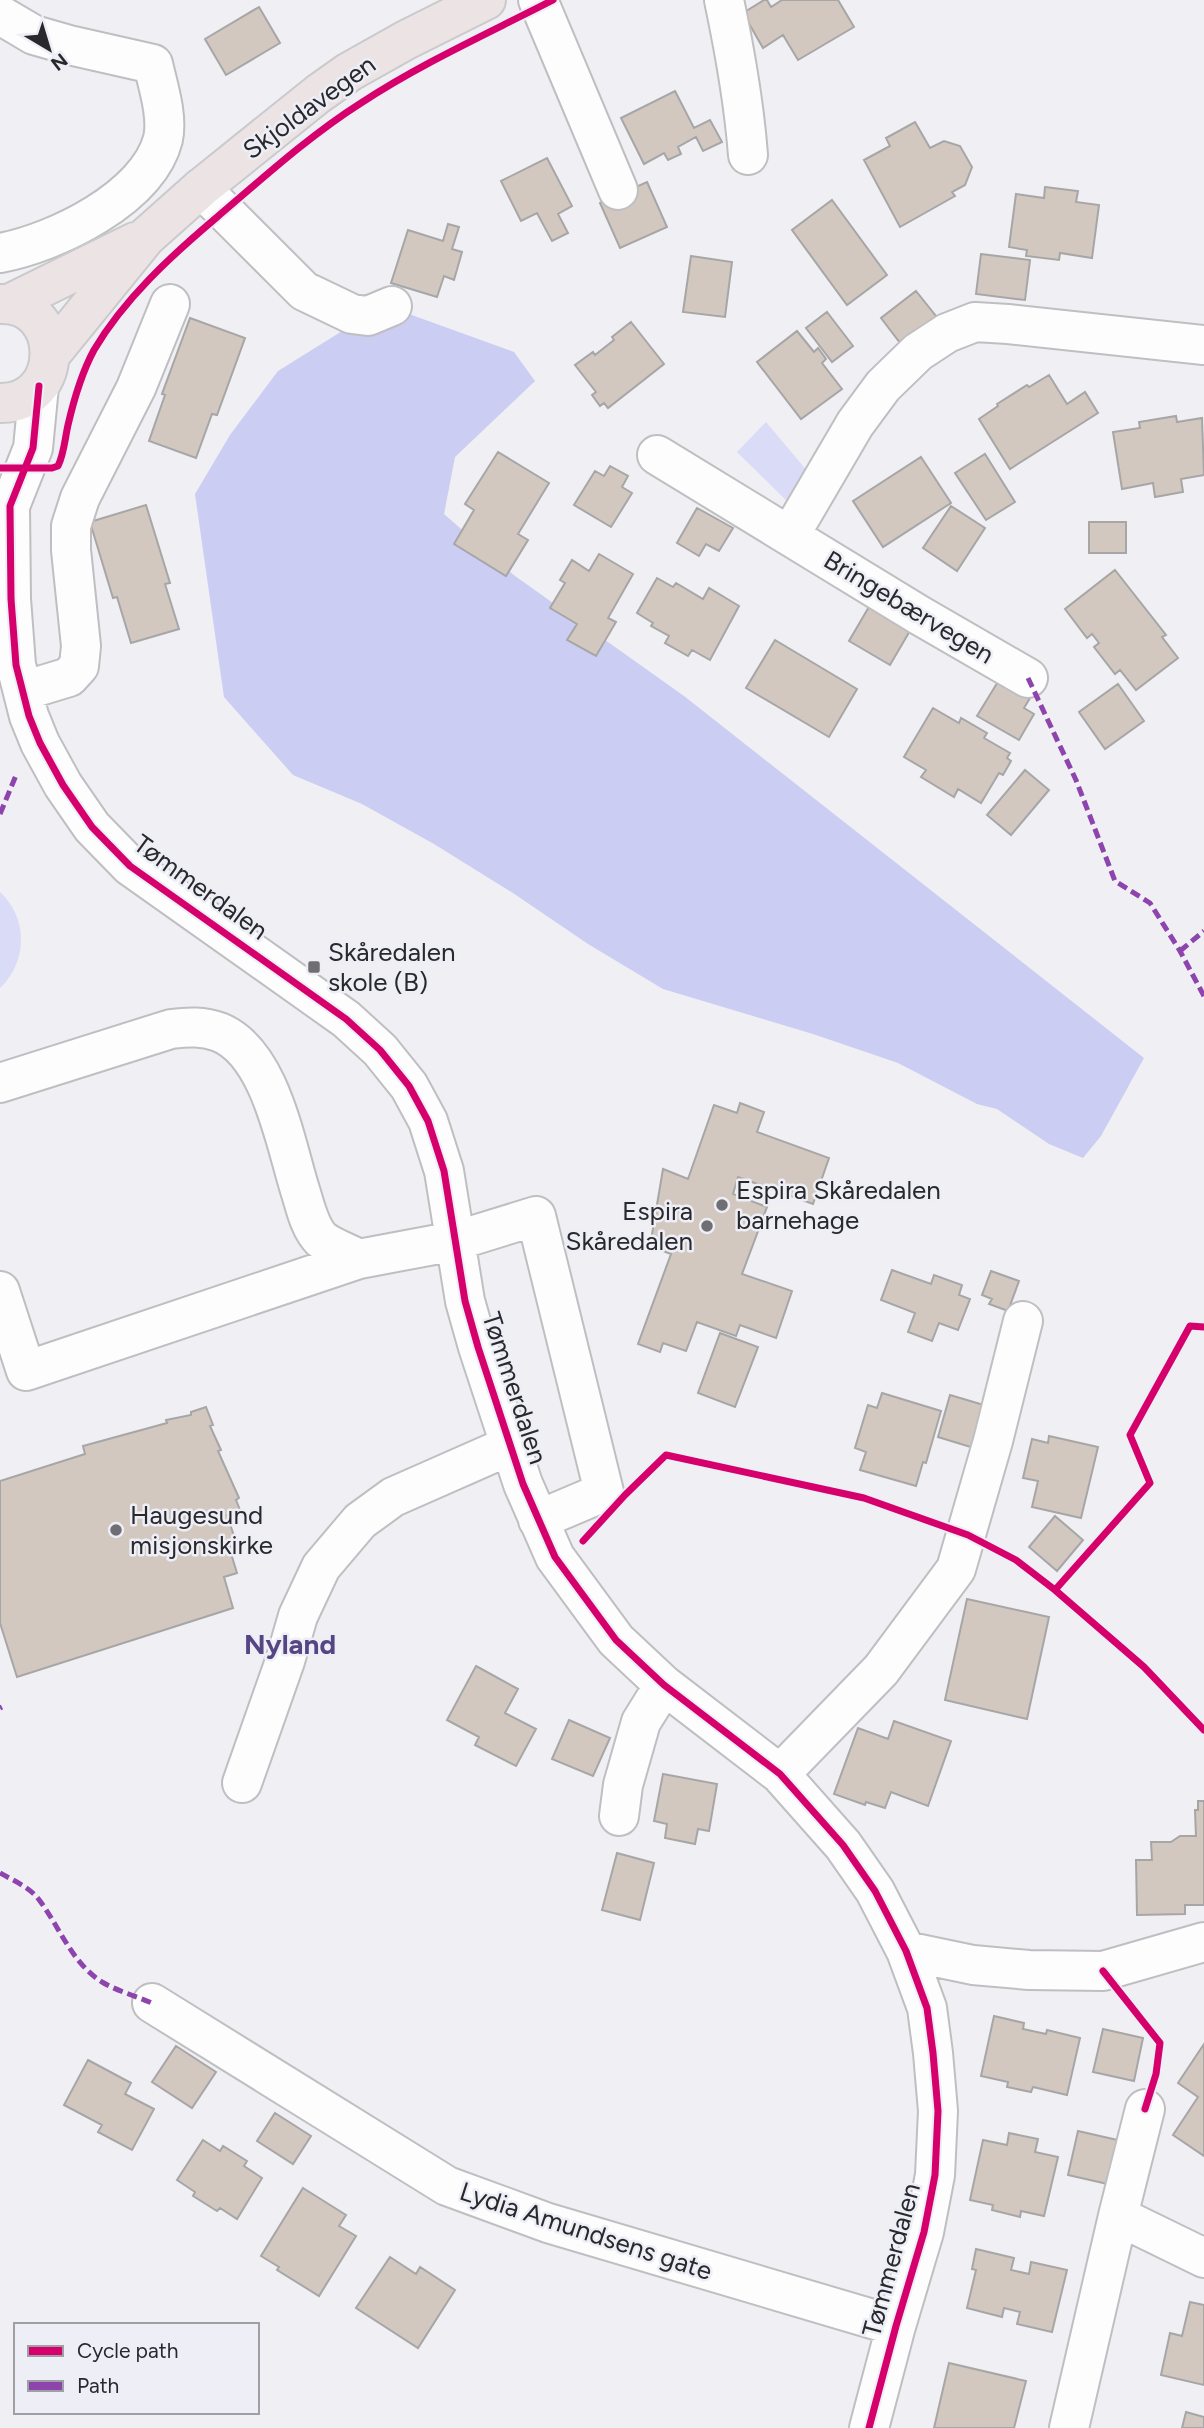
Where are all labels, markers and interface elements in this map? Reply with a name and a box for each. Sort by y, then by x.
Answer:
north arrow [14,14,84,84]
text: N [46,48,72,76]
street label: Skjoldavegen [236,48,382,166]
street label: Bringebærvegen [818,544,1000,670]
street label: Tømmerdalen [128,828,274,946]
place label: Skåredalen skole (B) [328,936,455,998]
marker: Skåredalen skole (B) [306,959,322,975]
place label: Espira Skåredalen barnehage [736,1174,941,1236]
place label: Espira Skåredalen [566,1195,693,1257]
marker: Espira Skåredalen barnehage [714,1197,730,1213]
marker: Espira Skåredalen [699,1218,715,1234]
street label: Tømmerdalen [475,1308,555,1468]
place label: Haugesund misjonskirke [130,1499,273,1561]
marker: Haugesund misjonskirke [108,1522,124,1538]
district label: Nyland [244,1627,336,1661]
street label: Lydia Amundsens gate [456,2175,716,2287]
street label: Tømmerdalen [855,2180,927,2340]
legend [14,2323,259,2414]
text: Cycle path [77,2338,178,2363]
text: Path [77,2373,119,2398]

